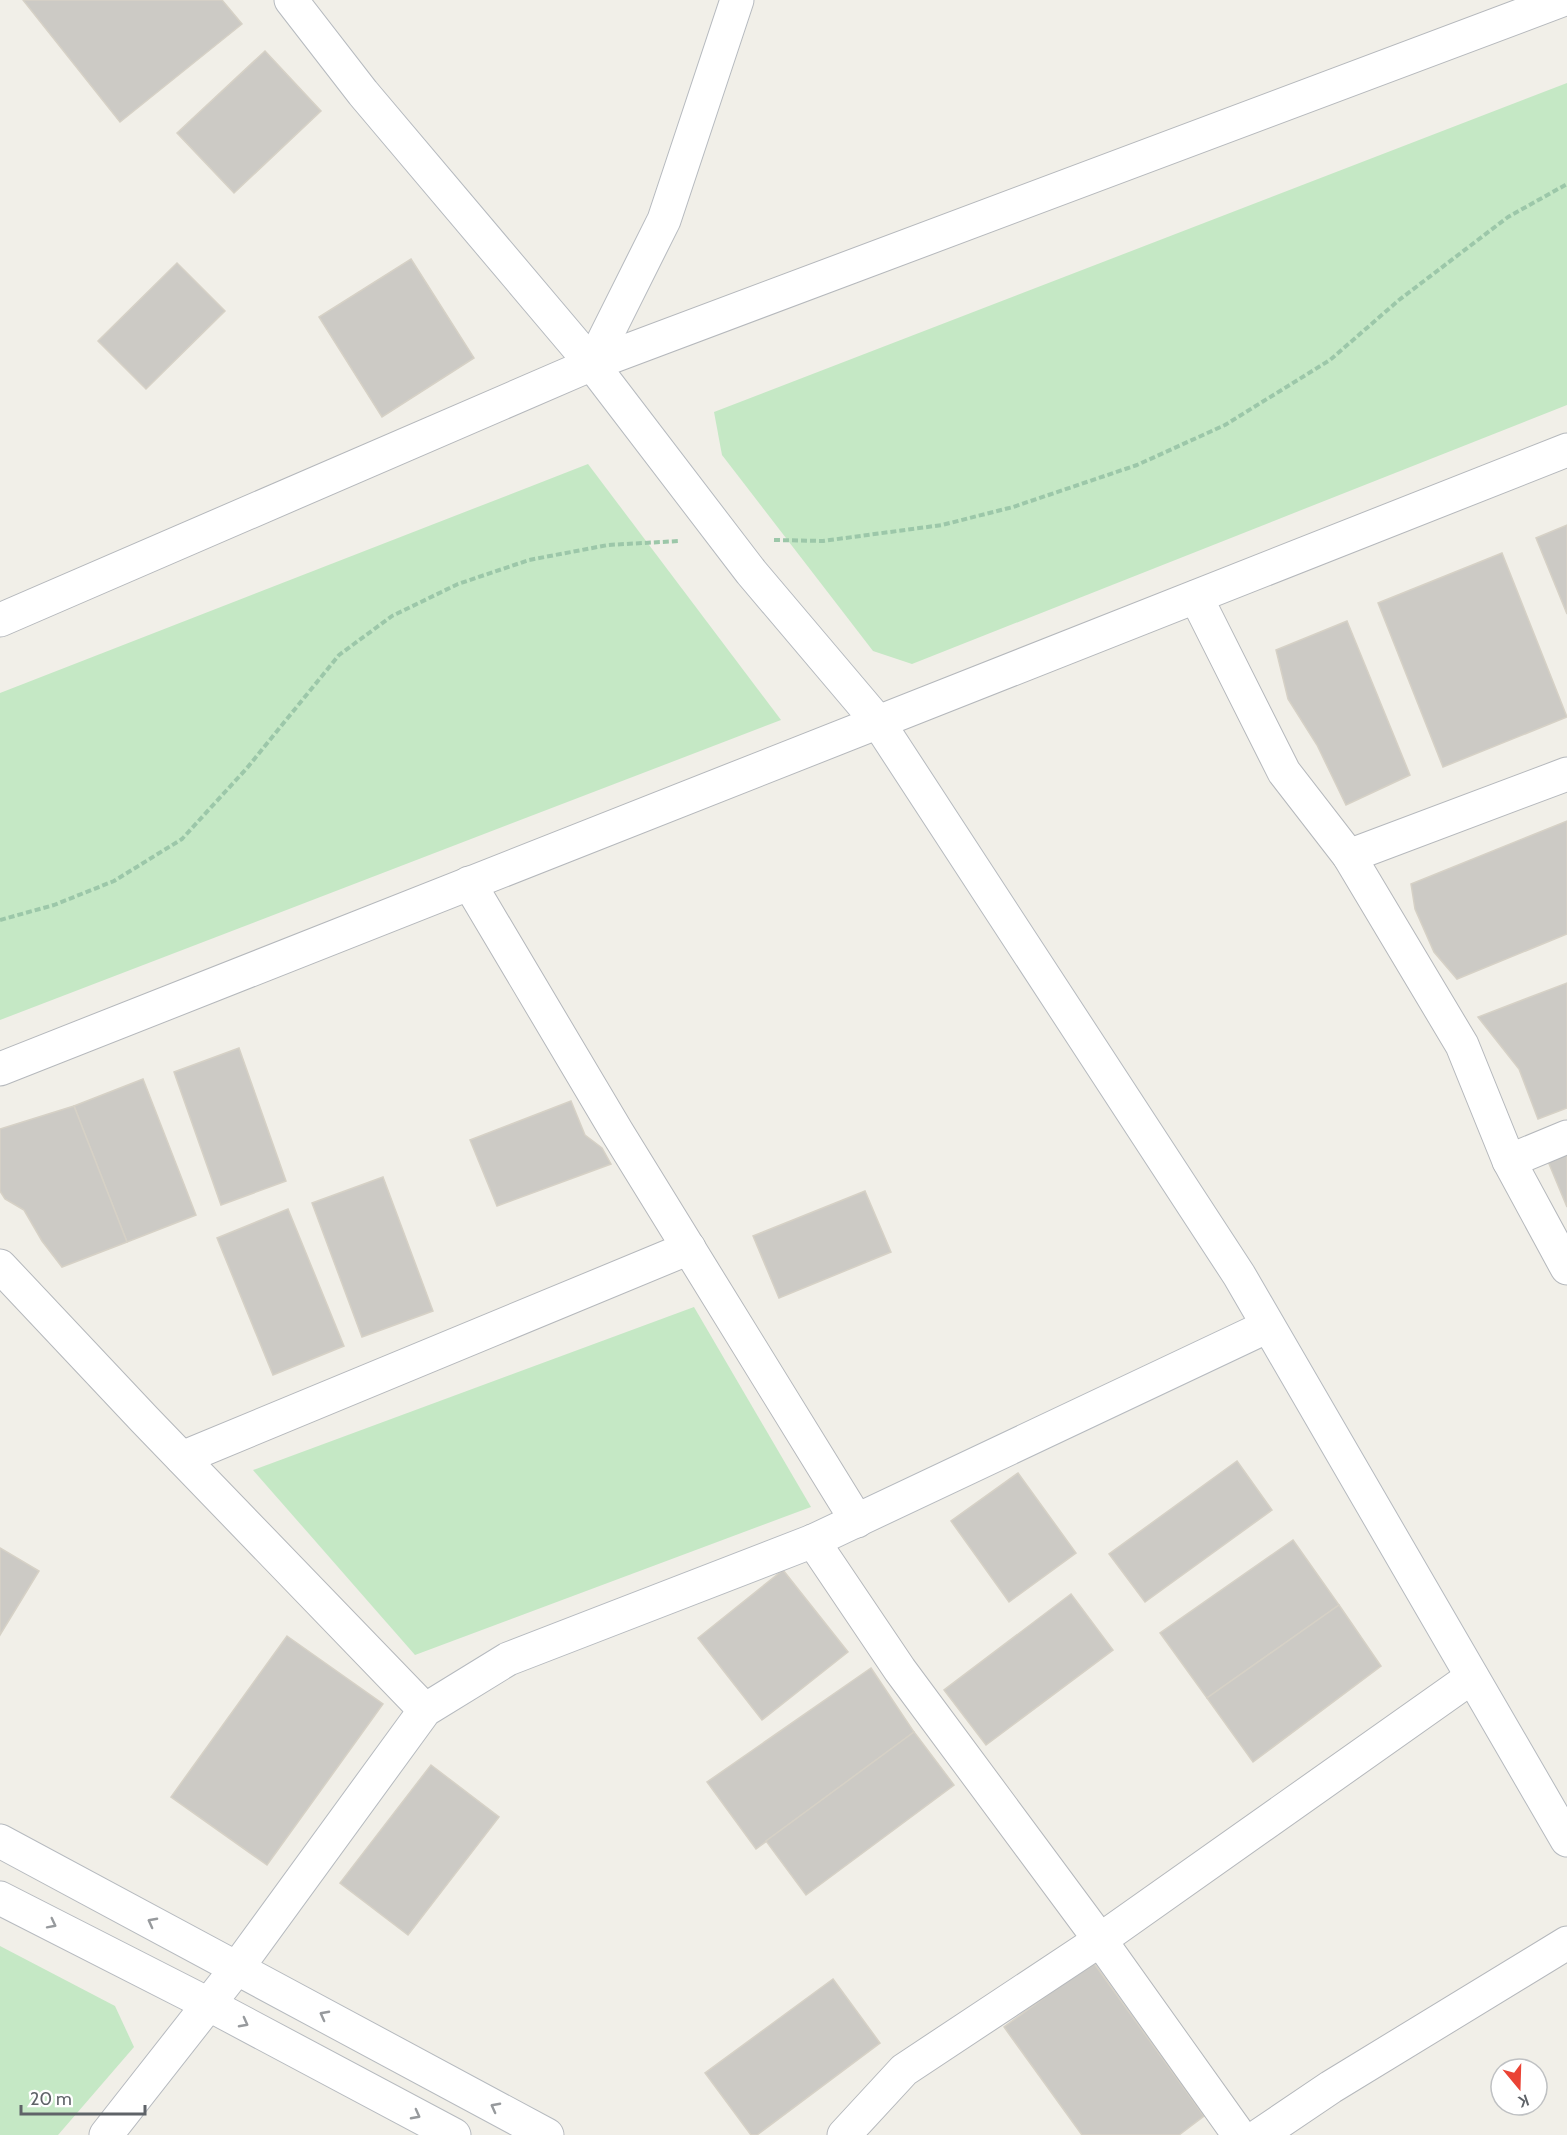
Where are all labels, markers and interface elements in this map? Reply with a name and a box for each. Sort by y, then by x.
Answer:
one-way arrow [46,1917,56,1928]
one-way arrow [148,1918,158,1929]
one-way arrow [319,2011,330,2022]
one-way arrow [238,2016,249,2028]
north arrow [1489,2057,1549,2117]
scale bar [21,2078,146,2116]
text: 20 m [30,2088,72,2110]
text: K [1516,2090,1532,2111]
one-way arrow [491,2103,501,2114]
one-way arrow [410,2108,420,2119]

